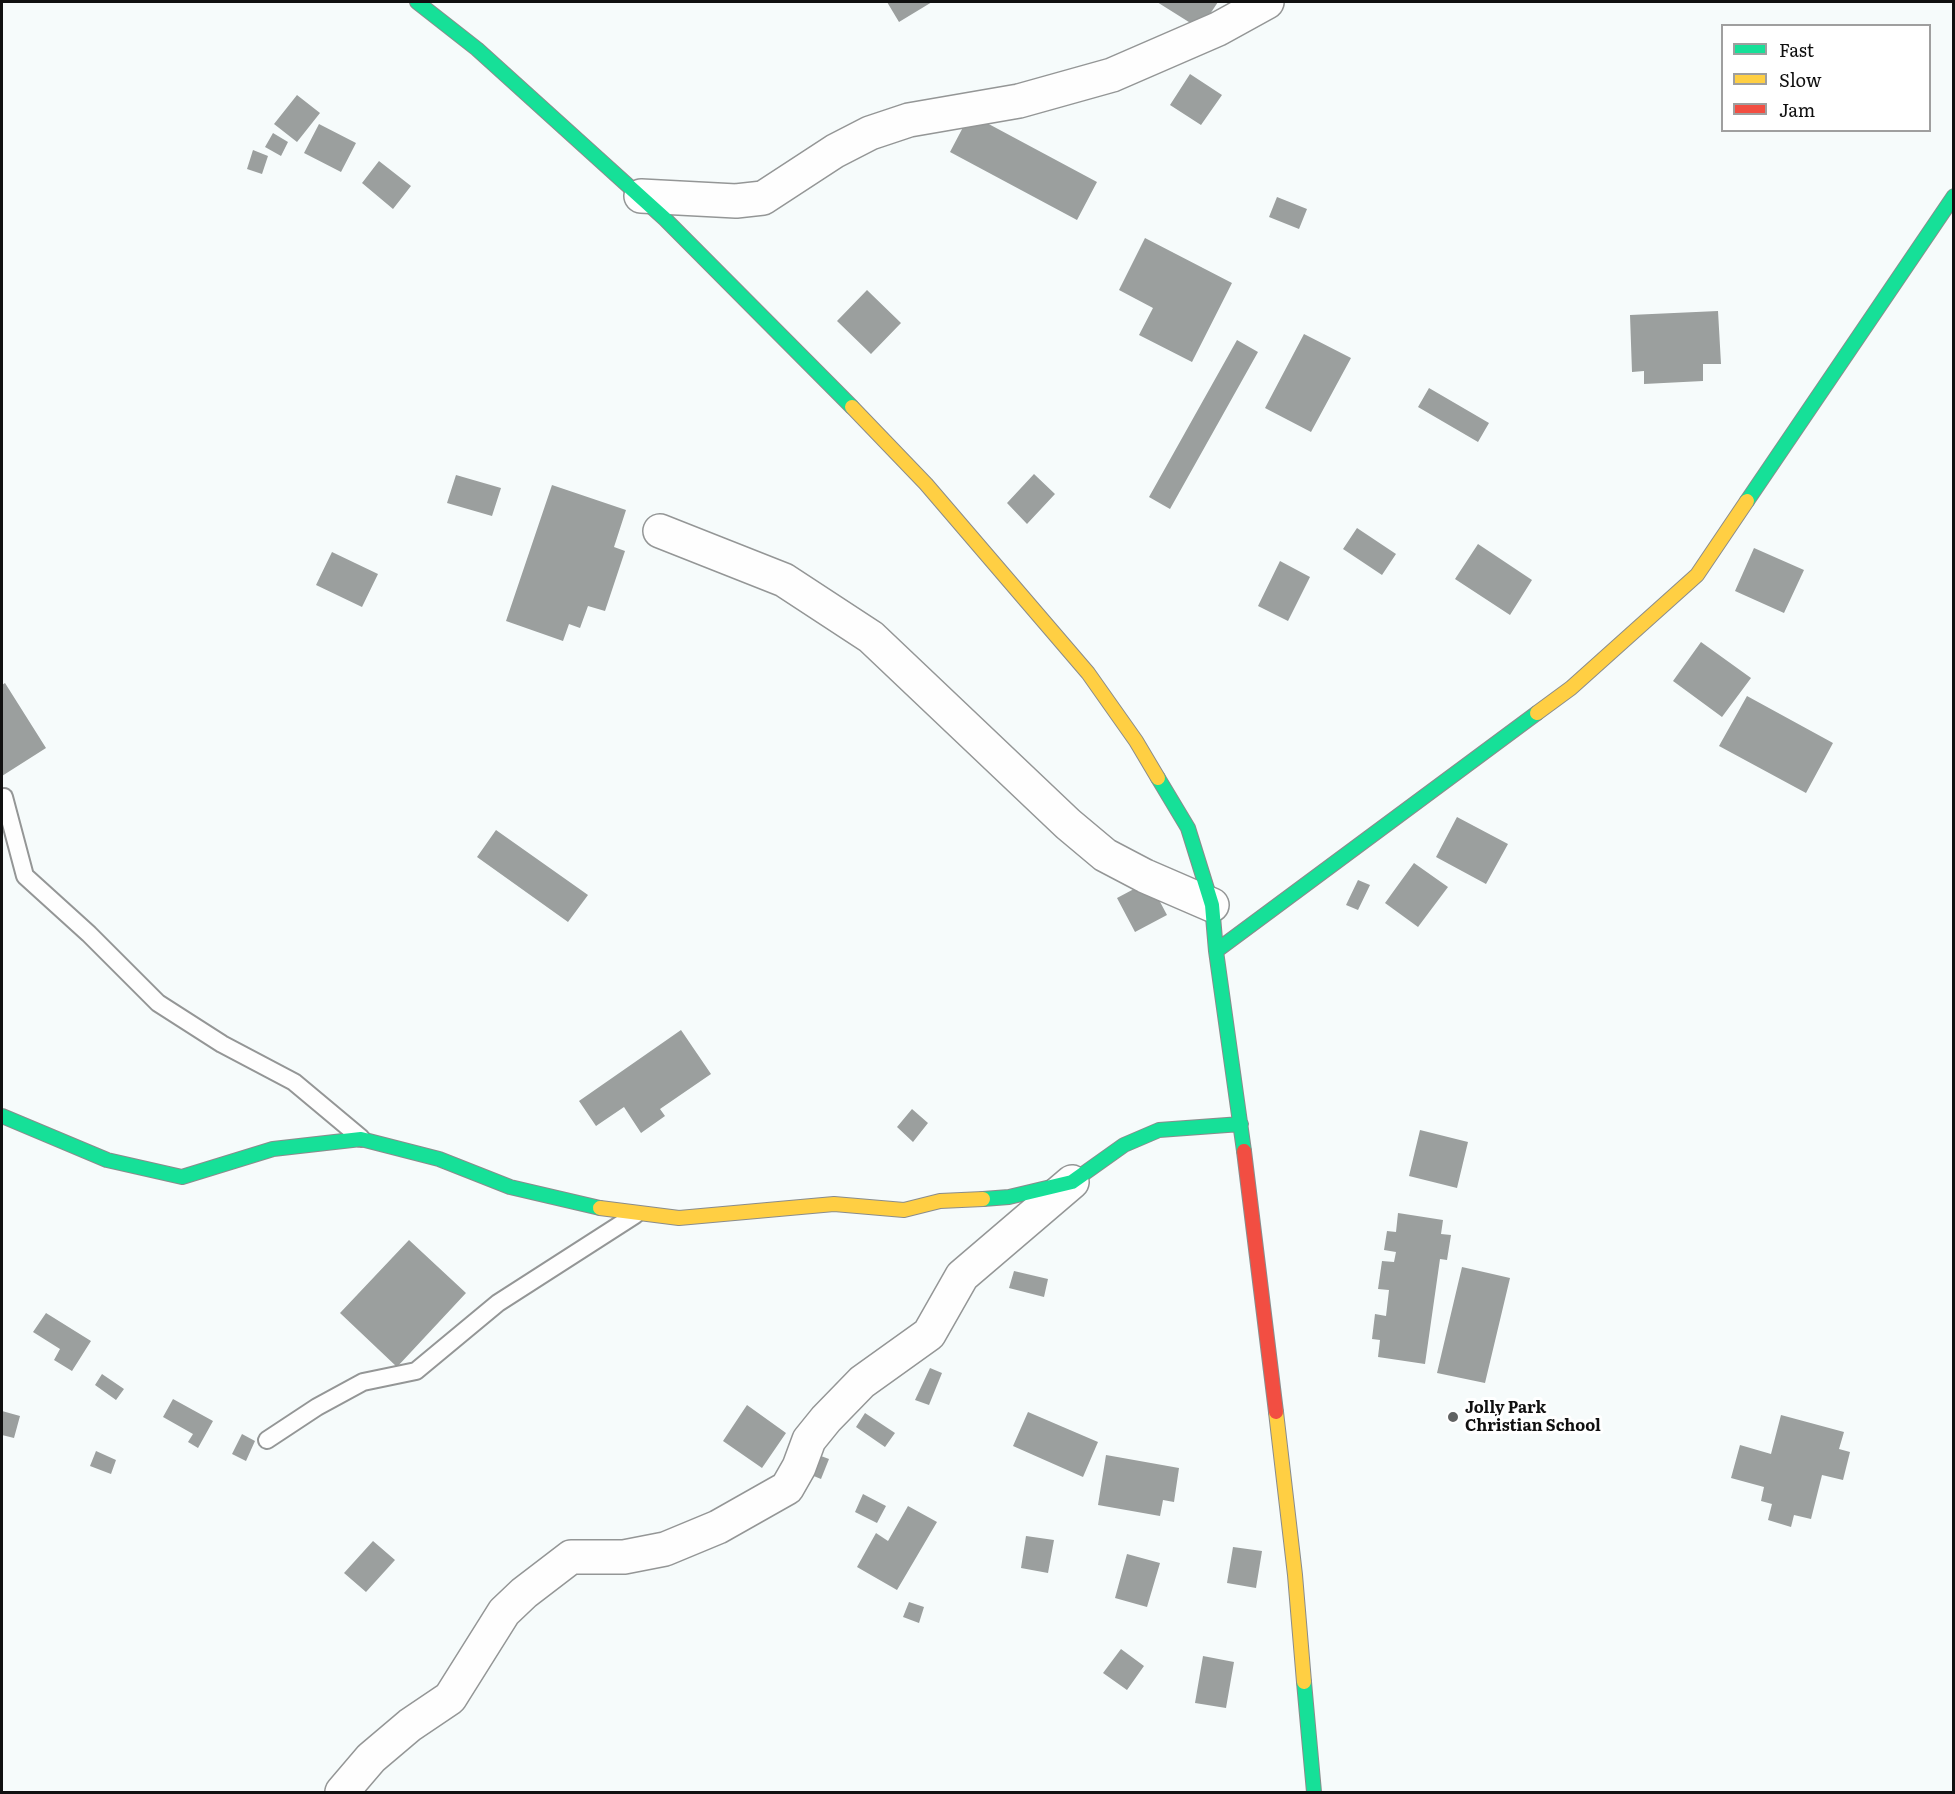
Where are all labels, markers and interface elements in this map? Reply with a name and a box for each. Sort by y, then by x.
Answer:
legend [1721,24,1931,132]
text: Fast [1779,36,1814,63]
text: Slow [1779,66,1821,93]
text: Jam [1779,96,1815,123]
place label: Jolly Park Christian School [1465,1398,1601,1436]
marker: Jolly Park Christian School [1446,1410,1460,1424]

